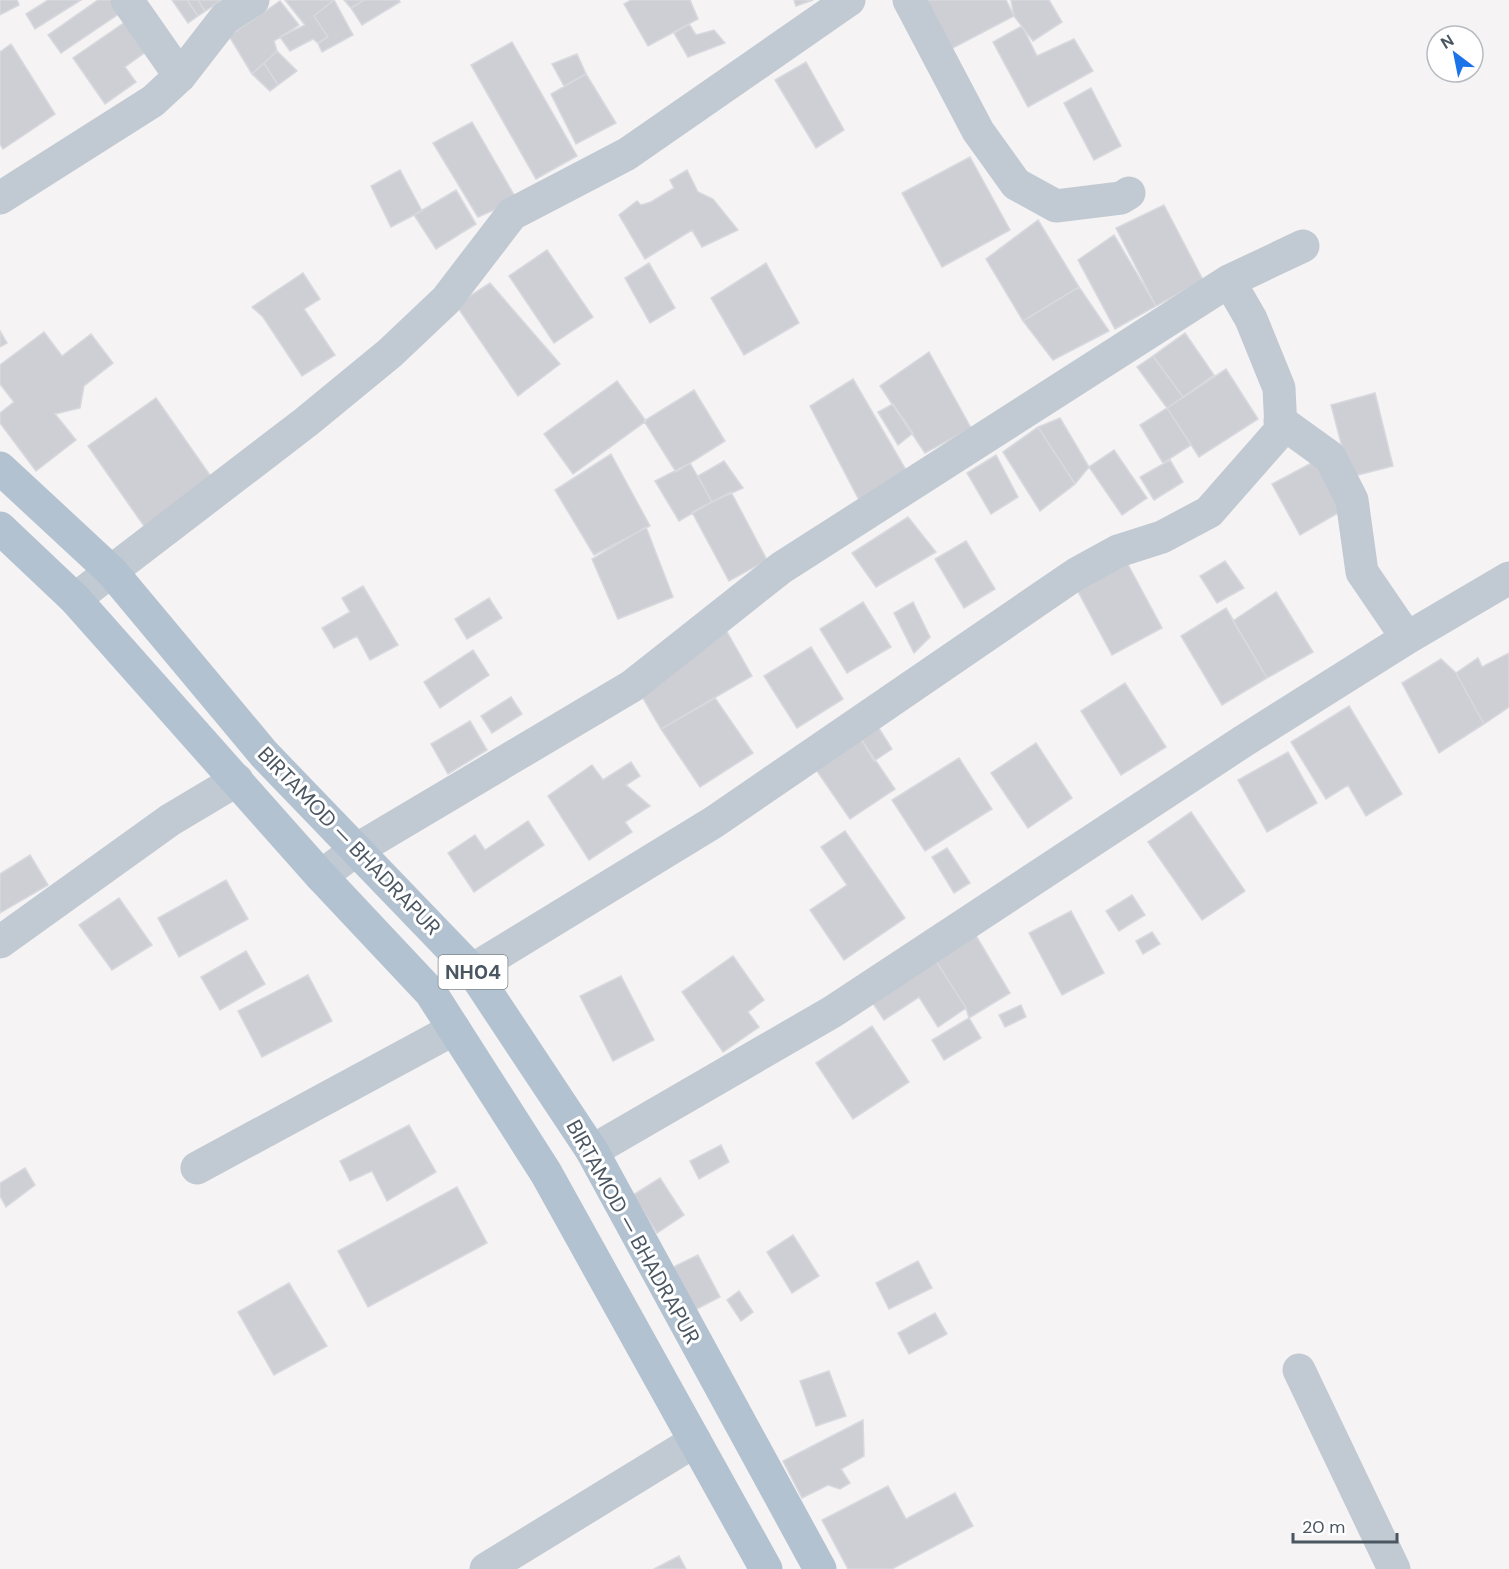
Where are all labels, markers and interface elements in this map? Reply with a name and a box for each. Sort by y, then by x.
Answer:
north arrow [1425,24,1485,84]
text: N [1437,30,1458,54]
street label: BIRTAMOD — BHADRAPUR [251,741,447,941]
road number: NH04 [438,955,508,989]
street label: BIRTAMOD — BHADRAPUR [560,1115,706,1349]
scale bar [1293,1506,1396,1544]
text: 20 m [1302,1515,1345,1539]

